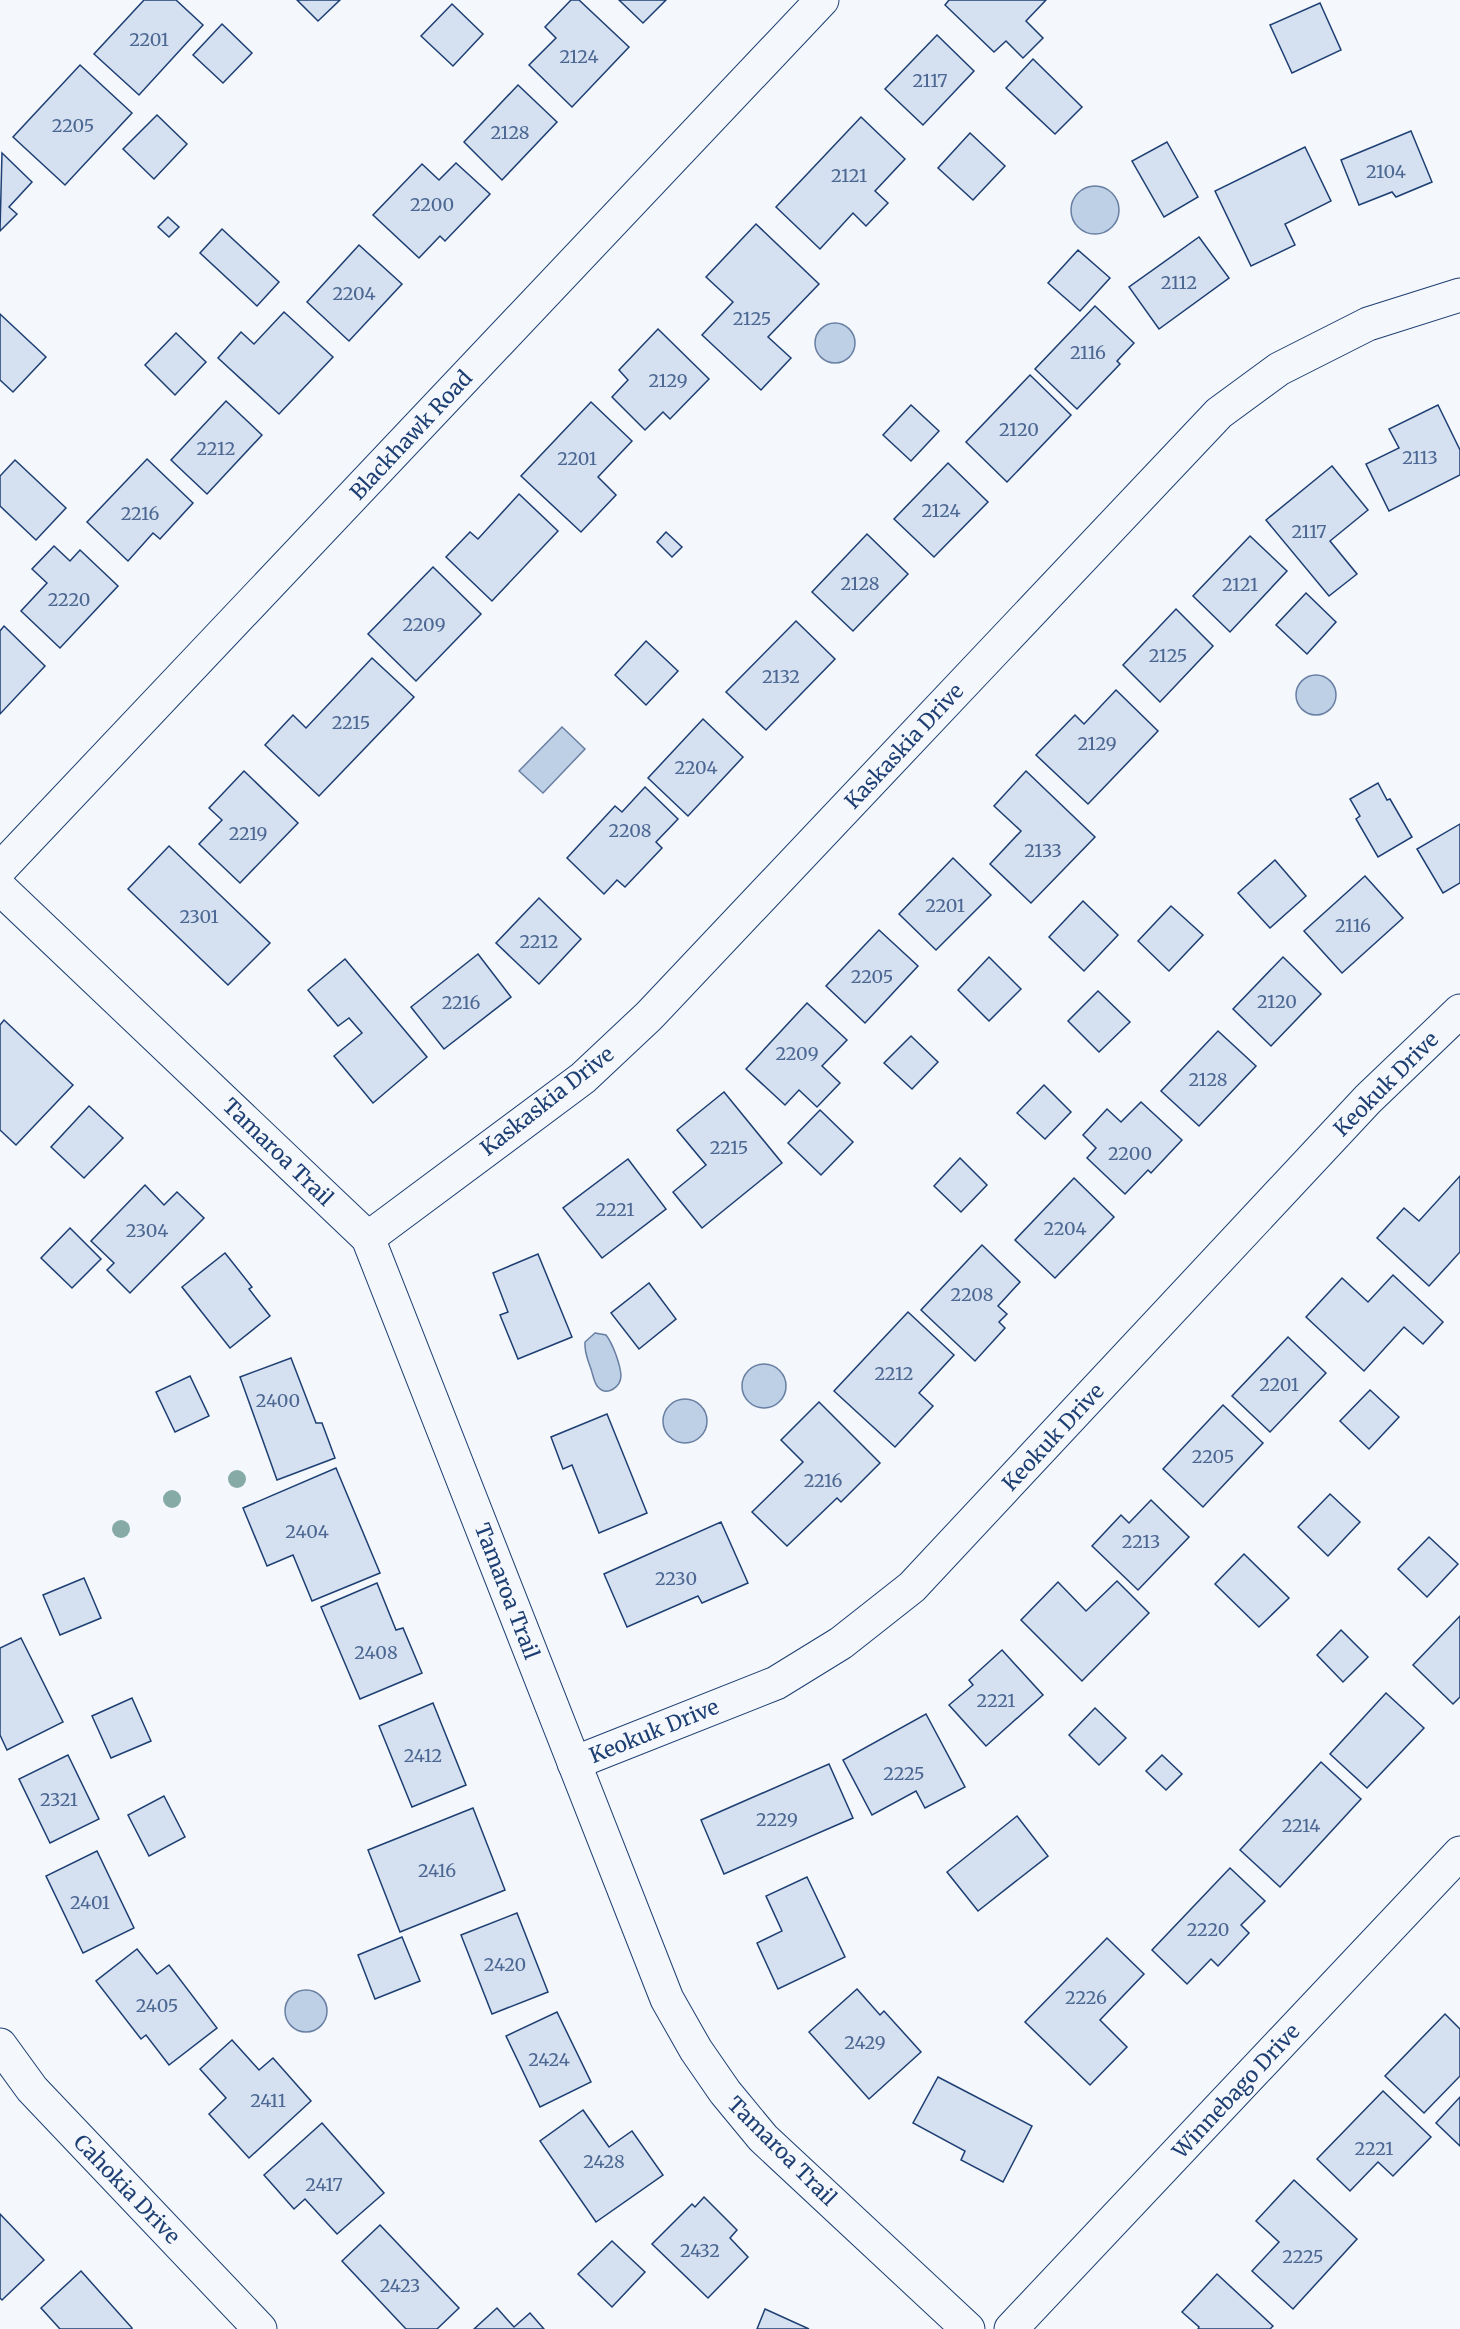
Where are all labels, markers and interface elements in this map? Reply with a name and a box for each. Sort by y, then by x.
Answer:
house number: 2201 [129,28,169,51]
house number: 2124 [559,45,599,68]
house number: 2117 [912,69,948,92]
house number: 2205 [52,114,94,137]
house number: 2128 [490,121,530,144]
house number: 2104 [1366,160,1406,183]
house number: 2121 [831,164,867,187]
house number: 2200 [410,193,454,216]
house number: 2112 [1161,271,1197,294]
house number: 2204 [332,282,376,305]
house number: 2125 [733,307,771,330]
house number: 2116 [1070,341,1106,364]
street label: Blackhawk Road [344,364,478,505]
house number: 2129 [648,369,688,392]
house number: 2120 [999,418,1039,441]
house number: 2212 [196,437,236,460]
house number: 2113 [1402,446,1438,469]
house number: 2201 [557,447,597,470]
house number: 2124 [921,499,961,522]
house number: 2216 [121,502,159,525]
house number: 2117 [1291,520,1327,543]
house number: 2128 [840,572,880,595]
house number: 2121 [1222,573,1258,596]
house number: 2220 [48,588,90,611]
house number: 2209 [402,613,446,636]
house number: 2125 [1149,644,1187,667]
house number: 2132 [762,665,800,688]
street label: Kaskaskia Drive [839,678,969,814]
house number: 2215 [332,711,370,734]
house number: 2129 [1077,732,1117,755]
house number: 2204 [674,756,718,779]
house number: 2208 [609,819,651,842]
house number: 2219 [229,822,267,845]
house number: 2133 [1024,839,1062,862]
house number: 2201 [925,894,965,917]
house number: 2301 [179,905,219,928]
house number: 2116 [1335,914,1371,937]
house number: 2212 [519,930,559,953]
house number: 2205 [851,965,893,988]
house number: 2120 [1257,990,1297,1013]
house number: 2216 [442,991,480,1014]
street label: Keokuk Drive [1328,1026,1444,1142]
street label: Kaskaskia Drive [475,1040,619,1162]
house number: 2209 [775,1042,819,1065]
house number: 2128 [1188,1068,1228,1091]
street label: Tamaroa Trail [217,1092,339,1212]
house number: 2215 [710,1136,748,1159]
house number: 2200 [1108,1142,1152,1165]
house number: 2221 [596,1198,634,1221]
house number: 2204 [1043,1217,1087,1240]
house number: 2304 [126,1219,168,1242]
house number: 2208 [951,1283,993,1306]
house number: 2212 [874,1362,914,1385]
house number: 2201 [1259,1373,1299,1396]
street label: Keokuk Drive [996,1378,1110,1496]
house number: 2400 [256,1389,300,1412]
house number: 2205 [1192,1445,1234,1468]
house number: 2216 [804,1469,842,1492]
street label: Tamaroa Trail [469,1519,546,1663]
house number: 2404 [285,1520,329,1543]
house number: 2213 [1122,1530,1160,1553]
house number: 2230 [655,1567,697,1590]
house number: 2408 [354,1641,398,1664]
house number: 2221 [977,1689,1015,1712]
street label: Keokuk Drive [585,1693,723,1769]
house number: 2412 [404,1744,442,1767]
house number: 2225 [883,1762,925,1785]
house number: 2321 [40,1788,78,1811]
house number: 2229 [756,1808,798,1831]
house number: 2214 [1282,1814,1320,1837]
house number: 2416 [418,1859,456,1882]
house number: 2401 [70,1891,110,1914]
house number: 2220 [1187,1918,1229,1941]
house number: 2420 [484,1953,526,1976]
house number: 2226 [1065,1986,1107,2009]
house number: 2405 [136,1994,178,2017]
street label: Winnebago Drive [1166,2018,1305,2165]
house number: 2429 [844,2031,886,2054]
house number: 2424 [528,2048,570,2071]
house number: 2411 [250,2089,286,2112]
street label: Tamaroa Trail [722,2091,843,2212]
street label: Cahokia Drive [68,2129,186,2249]
house number: 2221 [1355,2137,1393,2160]
house number: 2428 [583,2150,625,2173]
house number: 2417 [305,2173,343,2196]
house number: 2432 [680,2239,720,2262]
house number: 2225 [1282,2245,1324,2268]
house number: 2423 [380,2274,420,2297]

